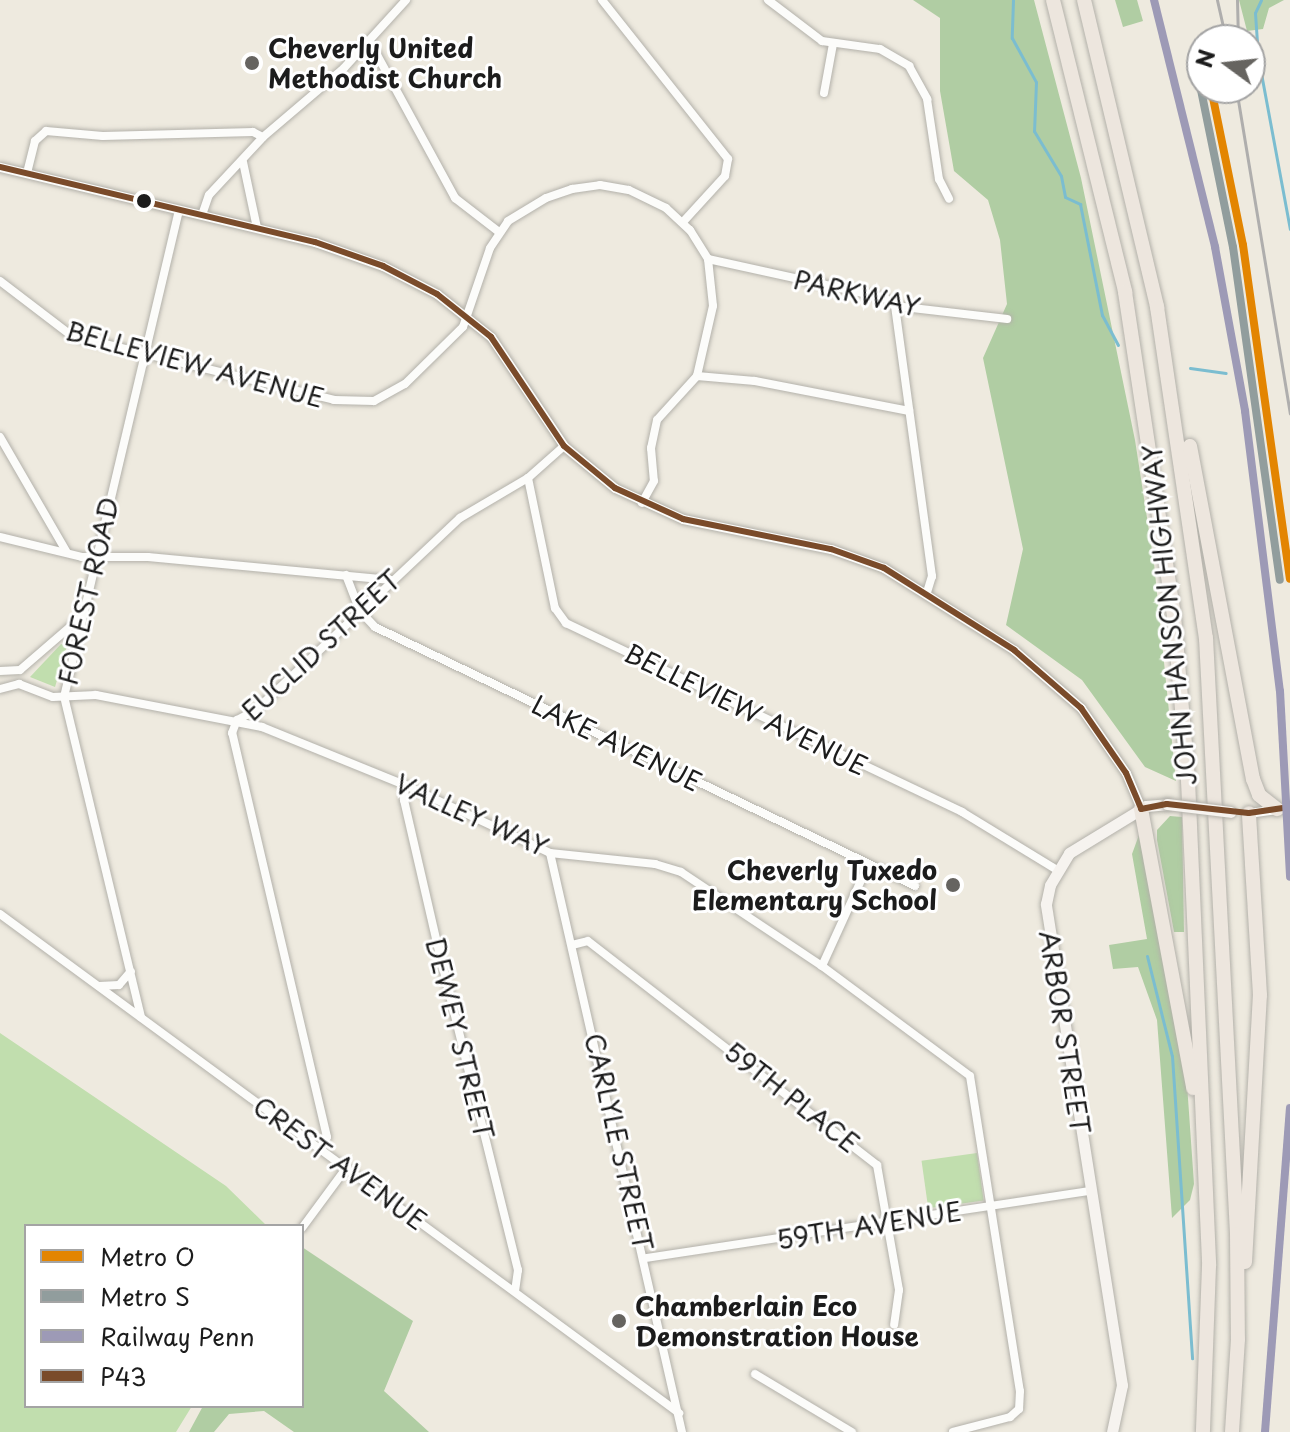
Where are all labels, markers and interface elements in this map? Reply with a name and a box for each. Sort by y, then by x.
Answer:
north arrow [1186,24,1266,104]
place label: Cheverly United Methodist Church [268,32,503,94]
text: N [1186,45,1222,71]
marker: Cheverly United Methodist Church [243,54,261,72]
unlabelled marker [136,193,152,209]
street label: PARKWAY [791,263,923,323]
street label: BELLEVIEW AVENUE [63,315,327,413]
street label: JOHN HANSON HIGHWAY [1136,442,1202,788]
street label: FOREST ROAD [51,495,125,687]
street label: EUCLID STREET [234,562,408,728]
street label: BELLEVIEW AVENUE [620,637,872,781]
street label: LAKE AVENUE [527,688,707,798]
street label: VALLEY WAY [389,767,555,863]
place label: Cheverly Tuxedo Elementary School [692,854,937,916]
marker: Cheverly Tuxedo Elementary School [944,876,962,894]
street label: ARBOR STREET [1033,928,1097,1136]
street label: DEWEY STREET [420,933,500,1143]
street label: CARLYLE STREET [578,1028,660,1256]
street label: 59TH PLACE [718,1035,866,1159]
street label: CREST AVENUE [248,1090,432,1236]
street label: 59TH AVENUE [775,1195,963,1255]
legend [24,1224,304,1408]
text: Metro O [100,1238,195,1274]
text: Metro S [100,1278,190,1314]
place label: Chamberlain Eco Demonstration House [635,1290,921,1352]
marker: Chamberlain Eco Demonstration House [610,1312,628,1330]
text: Railway Penn [100,1318,255,1354]
text: P43 [100,1358,146,1394]

